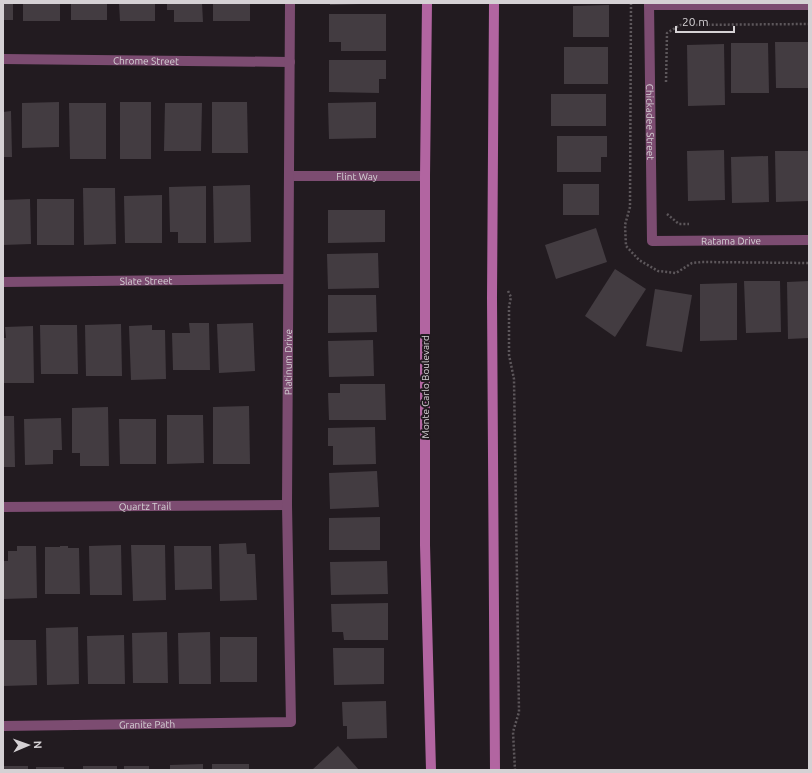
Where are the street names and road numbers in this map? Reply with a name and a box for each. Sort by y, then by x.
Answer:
street label: Chrome Street [113,55,179,66]
street label: Chickadee Street [645,84,656,160]
street label: Flint Way [336,171,378,182]
street label: Ratama Drive [701,235,761,246]
street label: Slate Street [120,275,172,286]
street label: Platinum Drive [282,329,294,395]
street label: Monte Carlo Boulevard [420,335,431,439]
street label: Quartz Trail [119,500,172,512]
street label: Granite Path [119,718,175,730]

